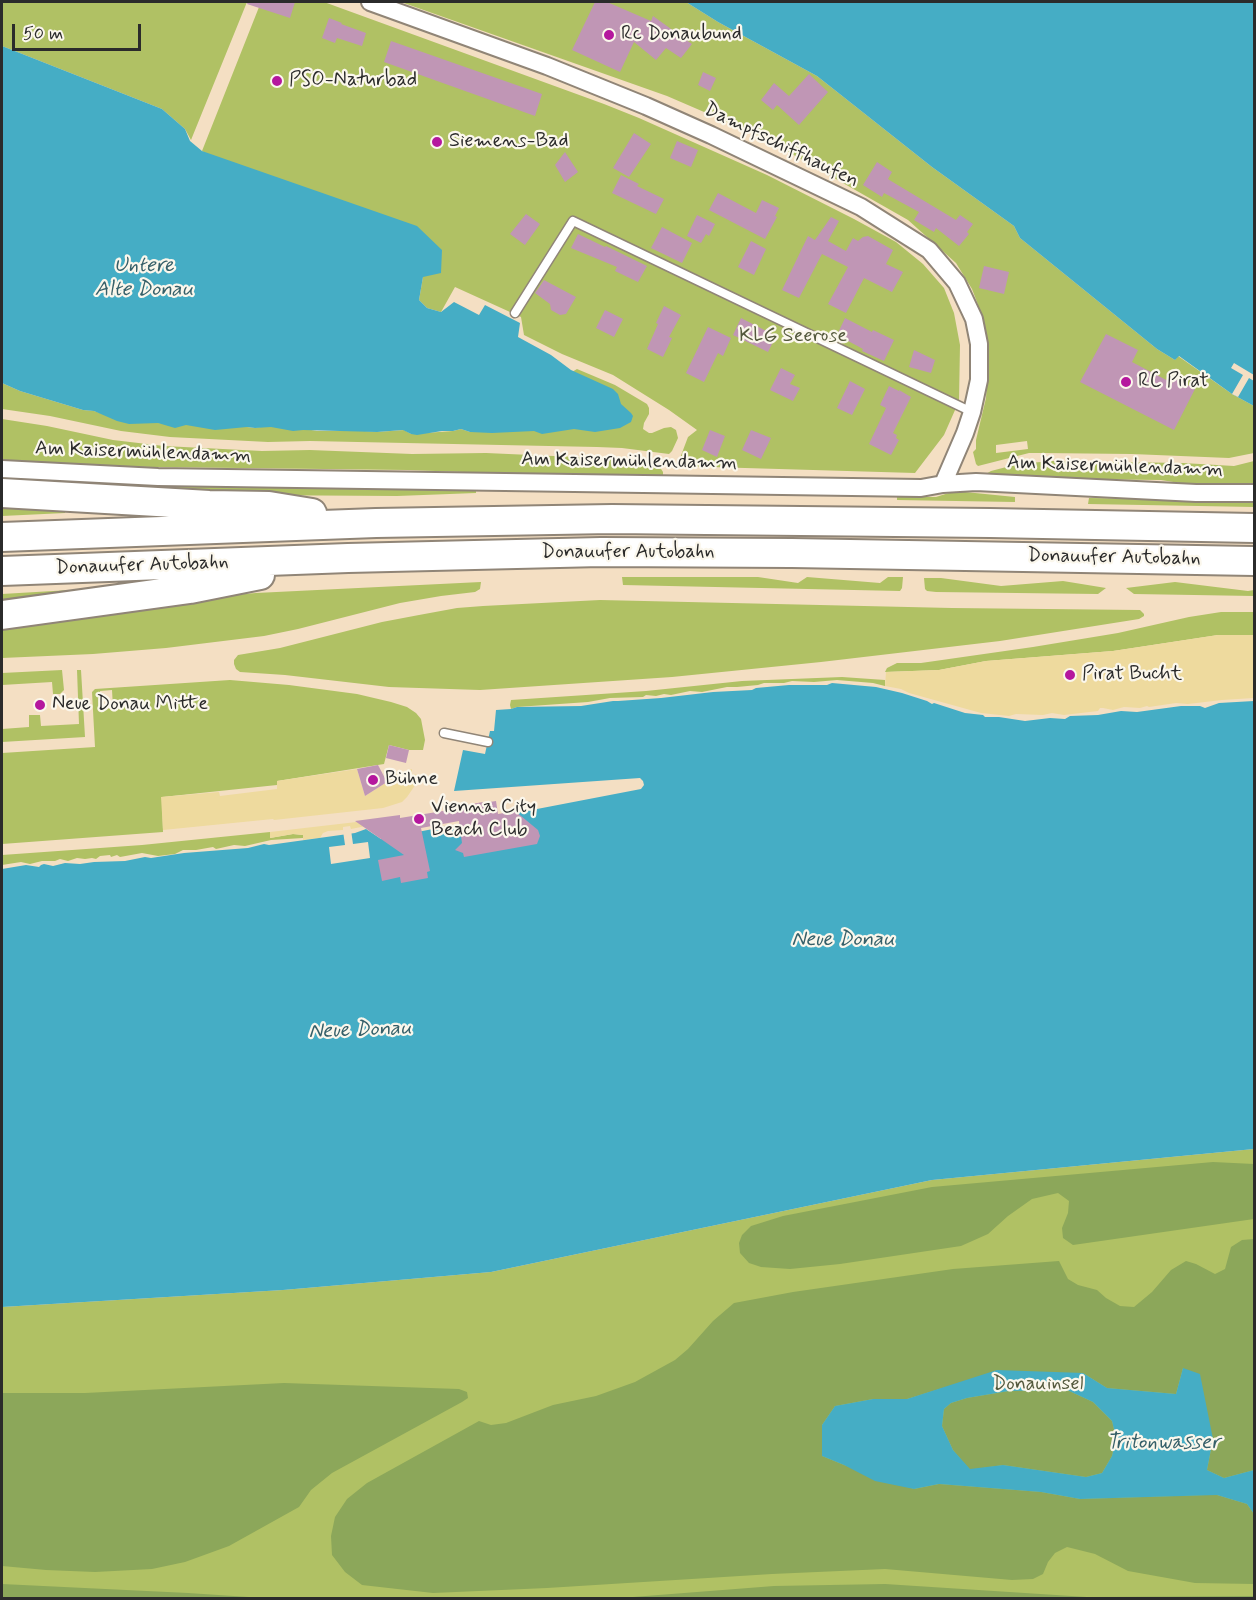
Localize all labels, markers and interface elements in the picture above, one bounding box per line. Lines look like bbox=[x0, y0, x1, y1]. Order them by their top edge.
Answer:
scale bar bbox=[15, 12, 144, 50]
text: 50 m bbox=[23, 22, 63, 46]
place label: Rc Donaubund bbox=[621, 23, 742, 47]
marker: Rc Donaubund bbox=[602, 28, 616, 42]
place label: PSO-Naturbad bbox=[289, 69, 417, 93]
marker: PSO-Naturbad bbox=[270, 74, 284, 88]
street label: Dampfschiffhaufen bbox=[700, 98, 862, 194]
place label: Siemens-Bad bbox=[449, 130, 569, 154]
marker: Siemens-Bad bbox=[430, 135, 444, 149]
water label: Untere Alte Donau bbox=[95, 254, 193, 304]
park label: KLG Seerose bbox=[739, 325, 847, 349]
place label: RC Pirat bbox=[1138, 370, 1209, 394]
marker: RC Pirat bbox=[1119, 375, 1133, 389]
street label: Am Kaisermühlendamm bbox=[35, 437, 251, 469]
street label: Am Kaisermühlendamm bbox=[521, 448, 737, 476]
street label: Am Kaisermühlendamm bbox=[1007, 451, 1223, 483]
street label: Donauufer Autobahn bbox=[541, 541, 715, 565]
street label: Donauufer Autobahn bbox=[1027, 544, 1201, 572]
street label: Donauufer Autobahn bbox=[55, 551, 229, 581]
place label: Pirat Bucht bbox=[1082, 663, 1182, 687]
marker: Pirat Bucht bbox=[1063, 668, 1077, 682]
place label: Neue Donau Mitte bbox=[52, 693, 208, 717]
marker: Neue Donau Mitte bbox=[33, 698, 47, 712]
place label: Bühne bbox=[385, 768, 438, 792]
marker: Bühne bbox=[366, 773, 380, 787]
place label: Vienna City Beach Club bbox=[431, 796, 536, 843]
marker: Vienna City Beach Club bbox=[412, 812, 426, 826]
water label: Neue Donau bbox=[791, 928, 895, 954]
water label: Neue Donau bbox=[308, 1017, 412, 1045]
park label: Donauinsel bbox=[993, 1373, 1083, 1397]
water label: Tritonwasser bbox=[1106, 1431, 1220, 1457]

